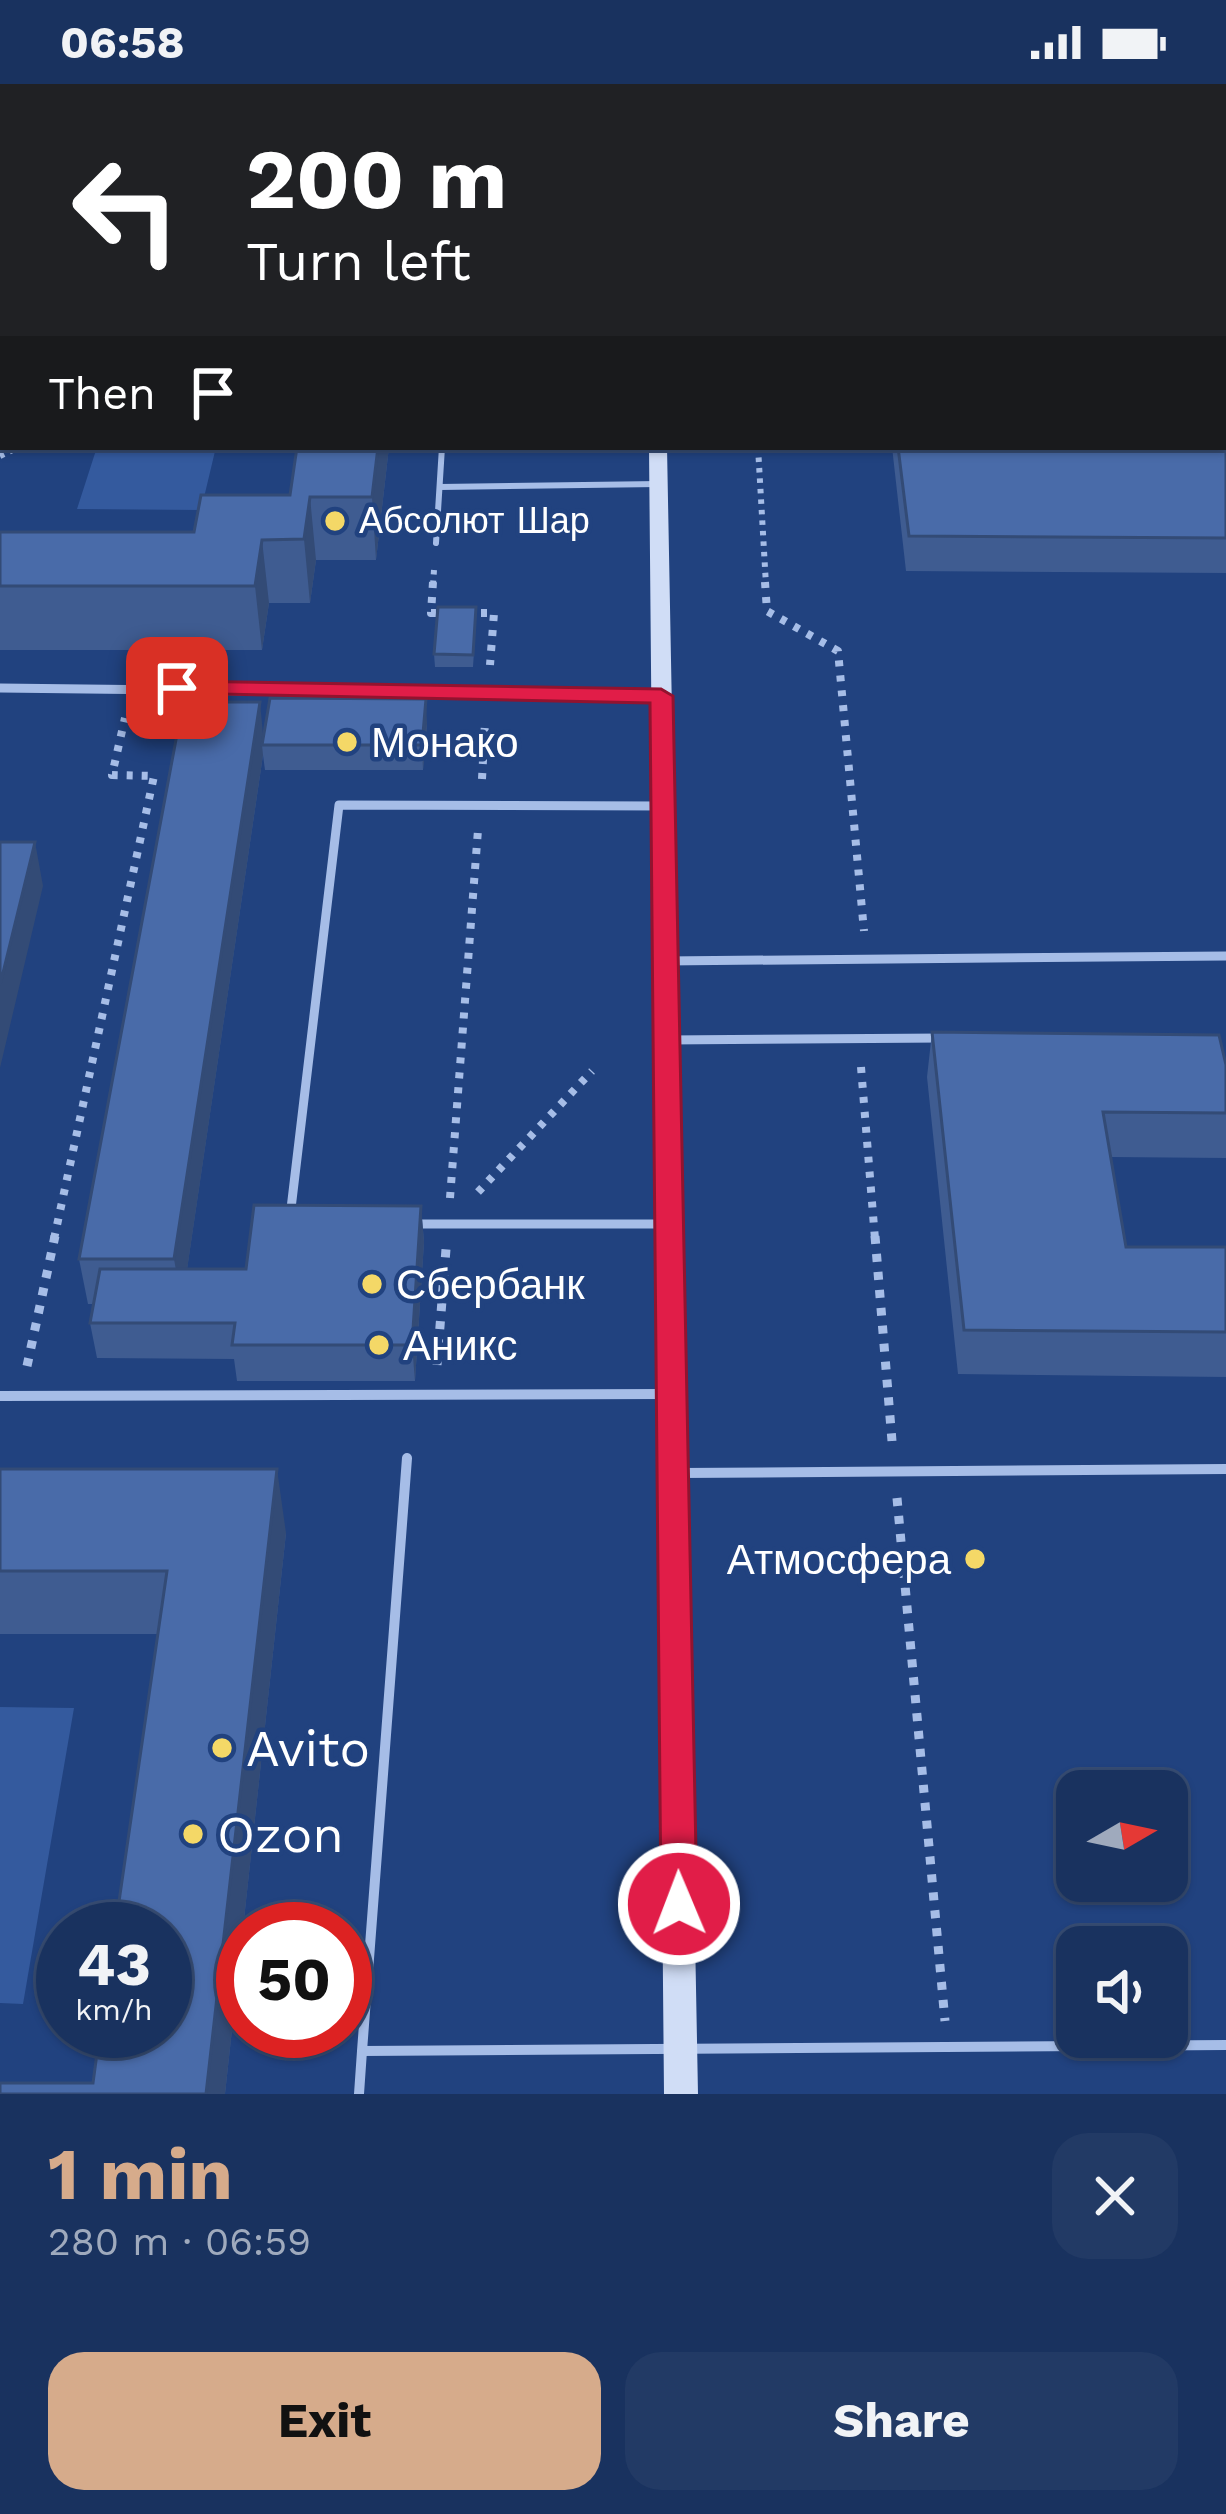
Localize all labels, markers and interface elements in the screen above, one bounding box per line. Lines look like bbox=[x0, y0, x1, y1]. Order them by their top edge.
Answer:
text: 06:58 bbox=[60, 16, 185, 69]
text: 200 m bbox=[246, 130, 507, 228]
icon: left bbox=[48, 132, 204, 288]
text: Turn left bbox=[246, 230, 471, 293]
icon: arrive bbox=[180, 360, 246, 426]
text: Then bbox=[48, 367, 156, 420]
place label: Абсолют Шар bbox=[359, 500, 590, 542]
marker: Абсолют Шар bbox=[322, 508, 348, 534]
pin bbox=[126, 637, 228, 739]
icon: arrive bbox=[144, 655, 210, 721]
place label: Монако bbox=[371, 718, 519, 767]
marker: Монако bbox=[334, 729, 360, 755]
place label: Сбербанк bbox=[396, 1260, 585, 1309]
marker: Сбербанк bbox=[359, 1271, 385, 1297]
place label: Аникс bbox=[403, 1321, 518, 1370]
marker: Аникс bbox=[366, 1332, 392, 1358]
place label: Атмосфера bbox=[727, 1535, 952, 1584]
marker: Атмосфера bbox=[962, 1546, 988, 1572]
place label: Avito bbox=[246, 1719, 370, 1778]
marker: Avito bbox=[209, 1735, 235, 1761]
north arrow bbox=[1056, 1770, 1188, 1902]
map controls bbox=[1056, 1770, 1188, 2058]
place label: Ozon bbox=[217, 1805, 344, 1864]
marker: Ozon bbox=[180, 1821, 206, 1847]
position arrow bbox=[616, 1841, 742, 1967]
speed limit sign: 50 bbox=[216, 1902, 372, 2058]
button: sound bbox=[1056, 1926, 1188, 2058]
text: 43 bbox=[77, 1929, 151, 2000]
text: km/h bbox=[75, 1992, 153, 2027]
text: 1 min bbox=[48, 2132, 233, 2216]
button: close bbox=[1052, 2133, 1178, 2259]
text: 280 m · 06:59 bbox=[48, 2219, 311, 2264]
button: Exit bbox=[48, 2352, 601, 2490]
button: Share bbox=[625, 2352, 1178, 2490]

